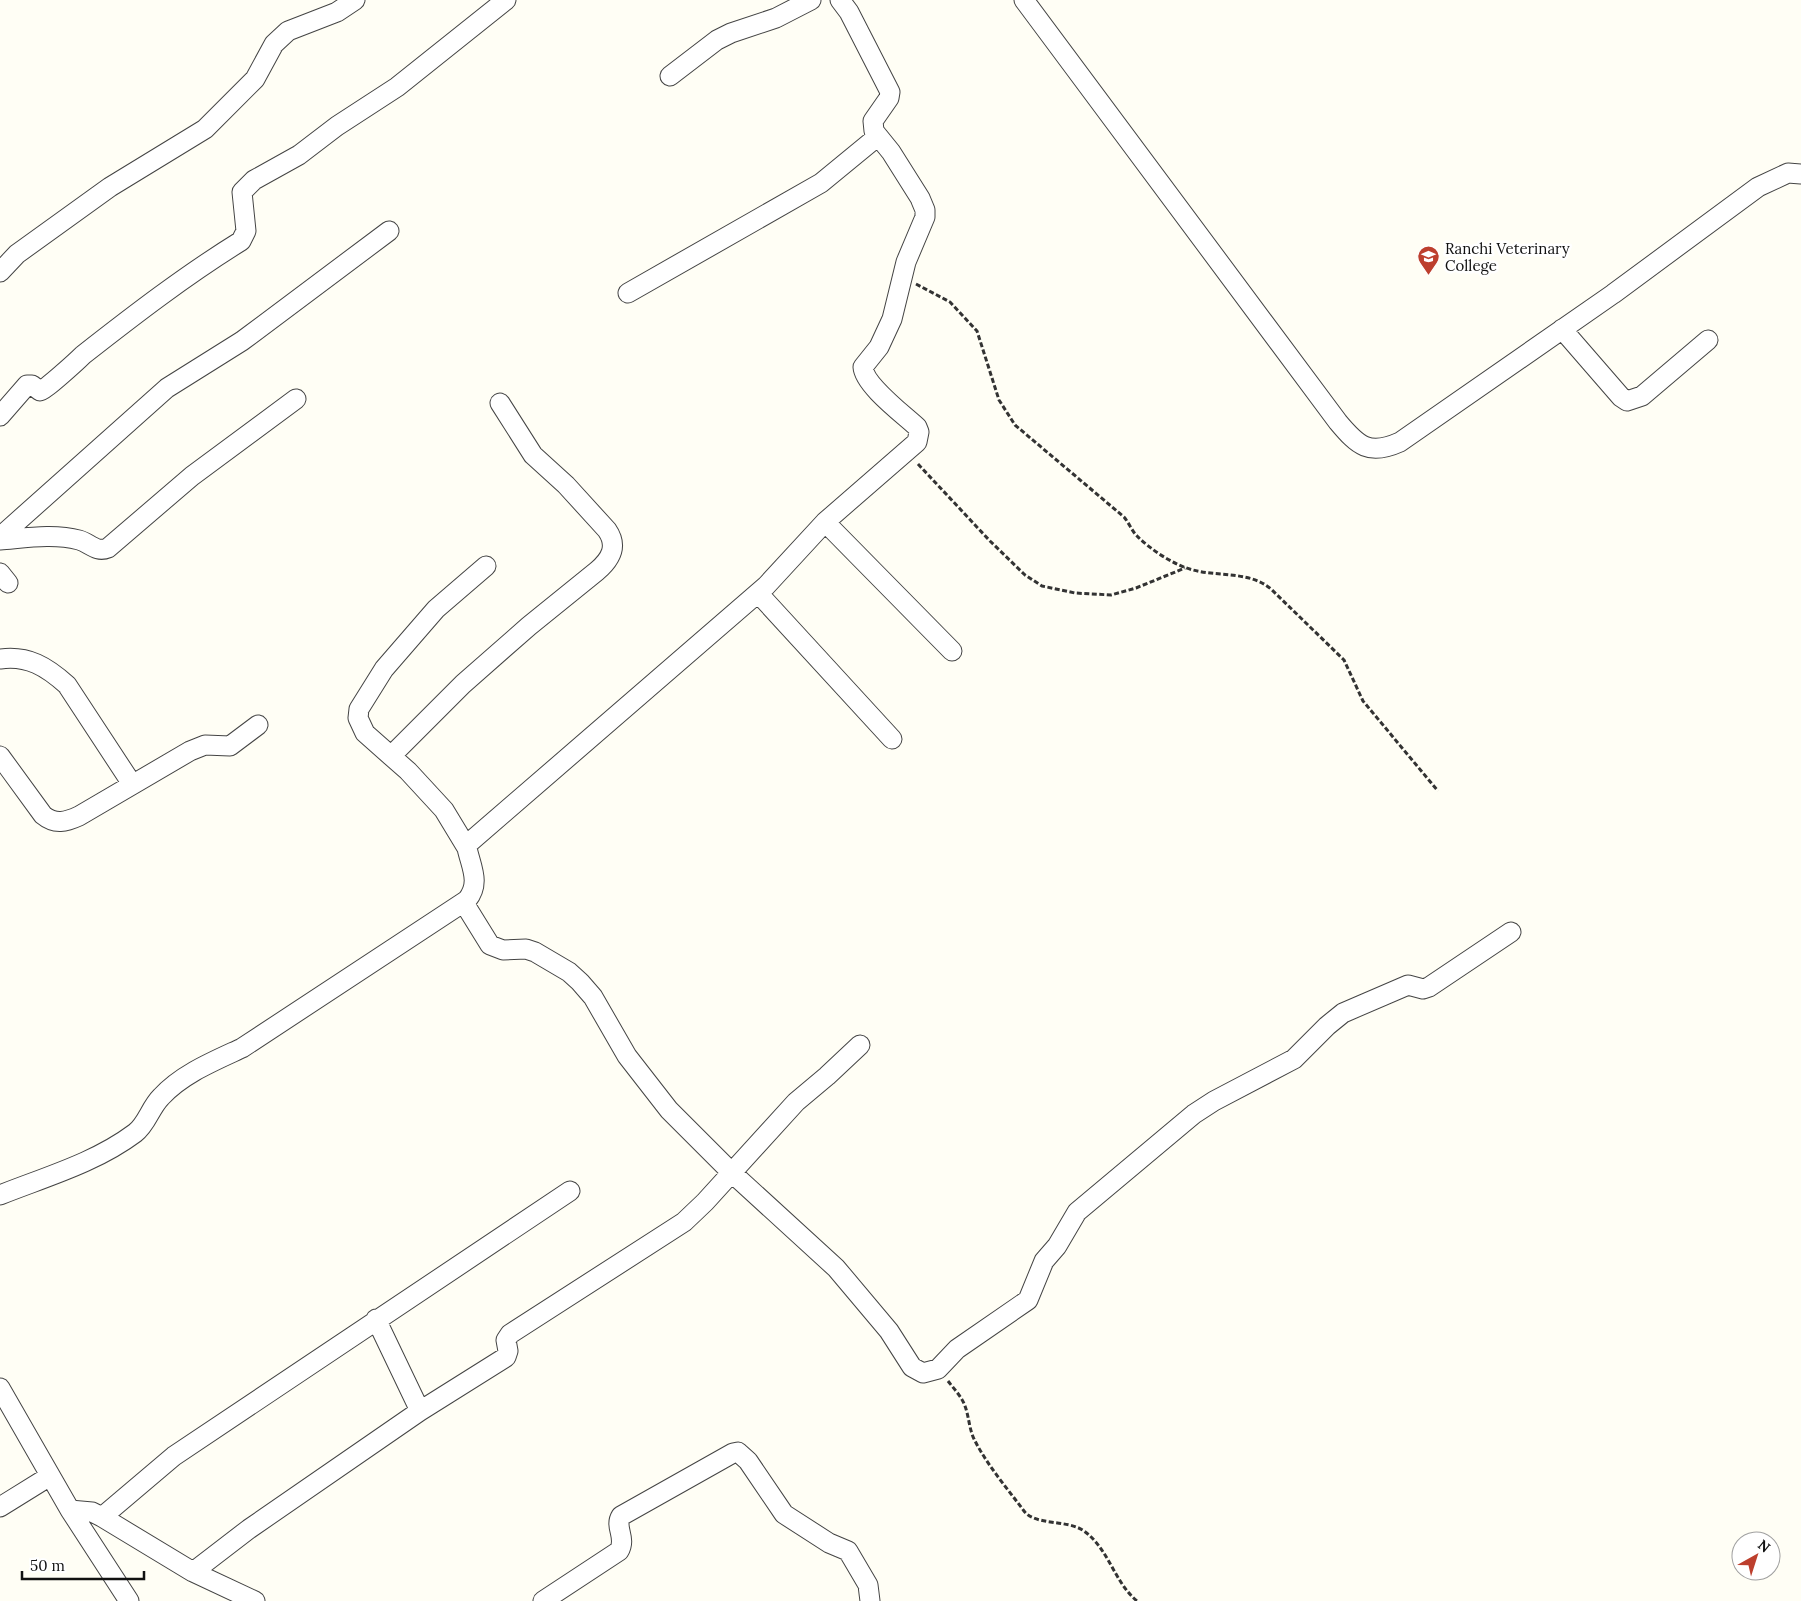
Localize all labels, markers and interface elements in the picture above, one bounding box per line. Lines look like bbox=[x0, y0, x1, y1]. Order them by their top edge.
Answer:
place label: Ranchi Veterinary College bbox=[1445, 239, 1570, 275]
school or university icon: Ranchi Veterinary College bbox=[1417, 245, 1441, 276]
north arrow bbox=[1731, 1531, 1781, 1581]
text: N bbox=[1754, 1535, 1774, 1556]
scale bar bbox=[22, 1548, 145, 1580]
text: 50 m bbox=[30, 1556, 65, 1575]

